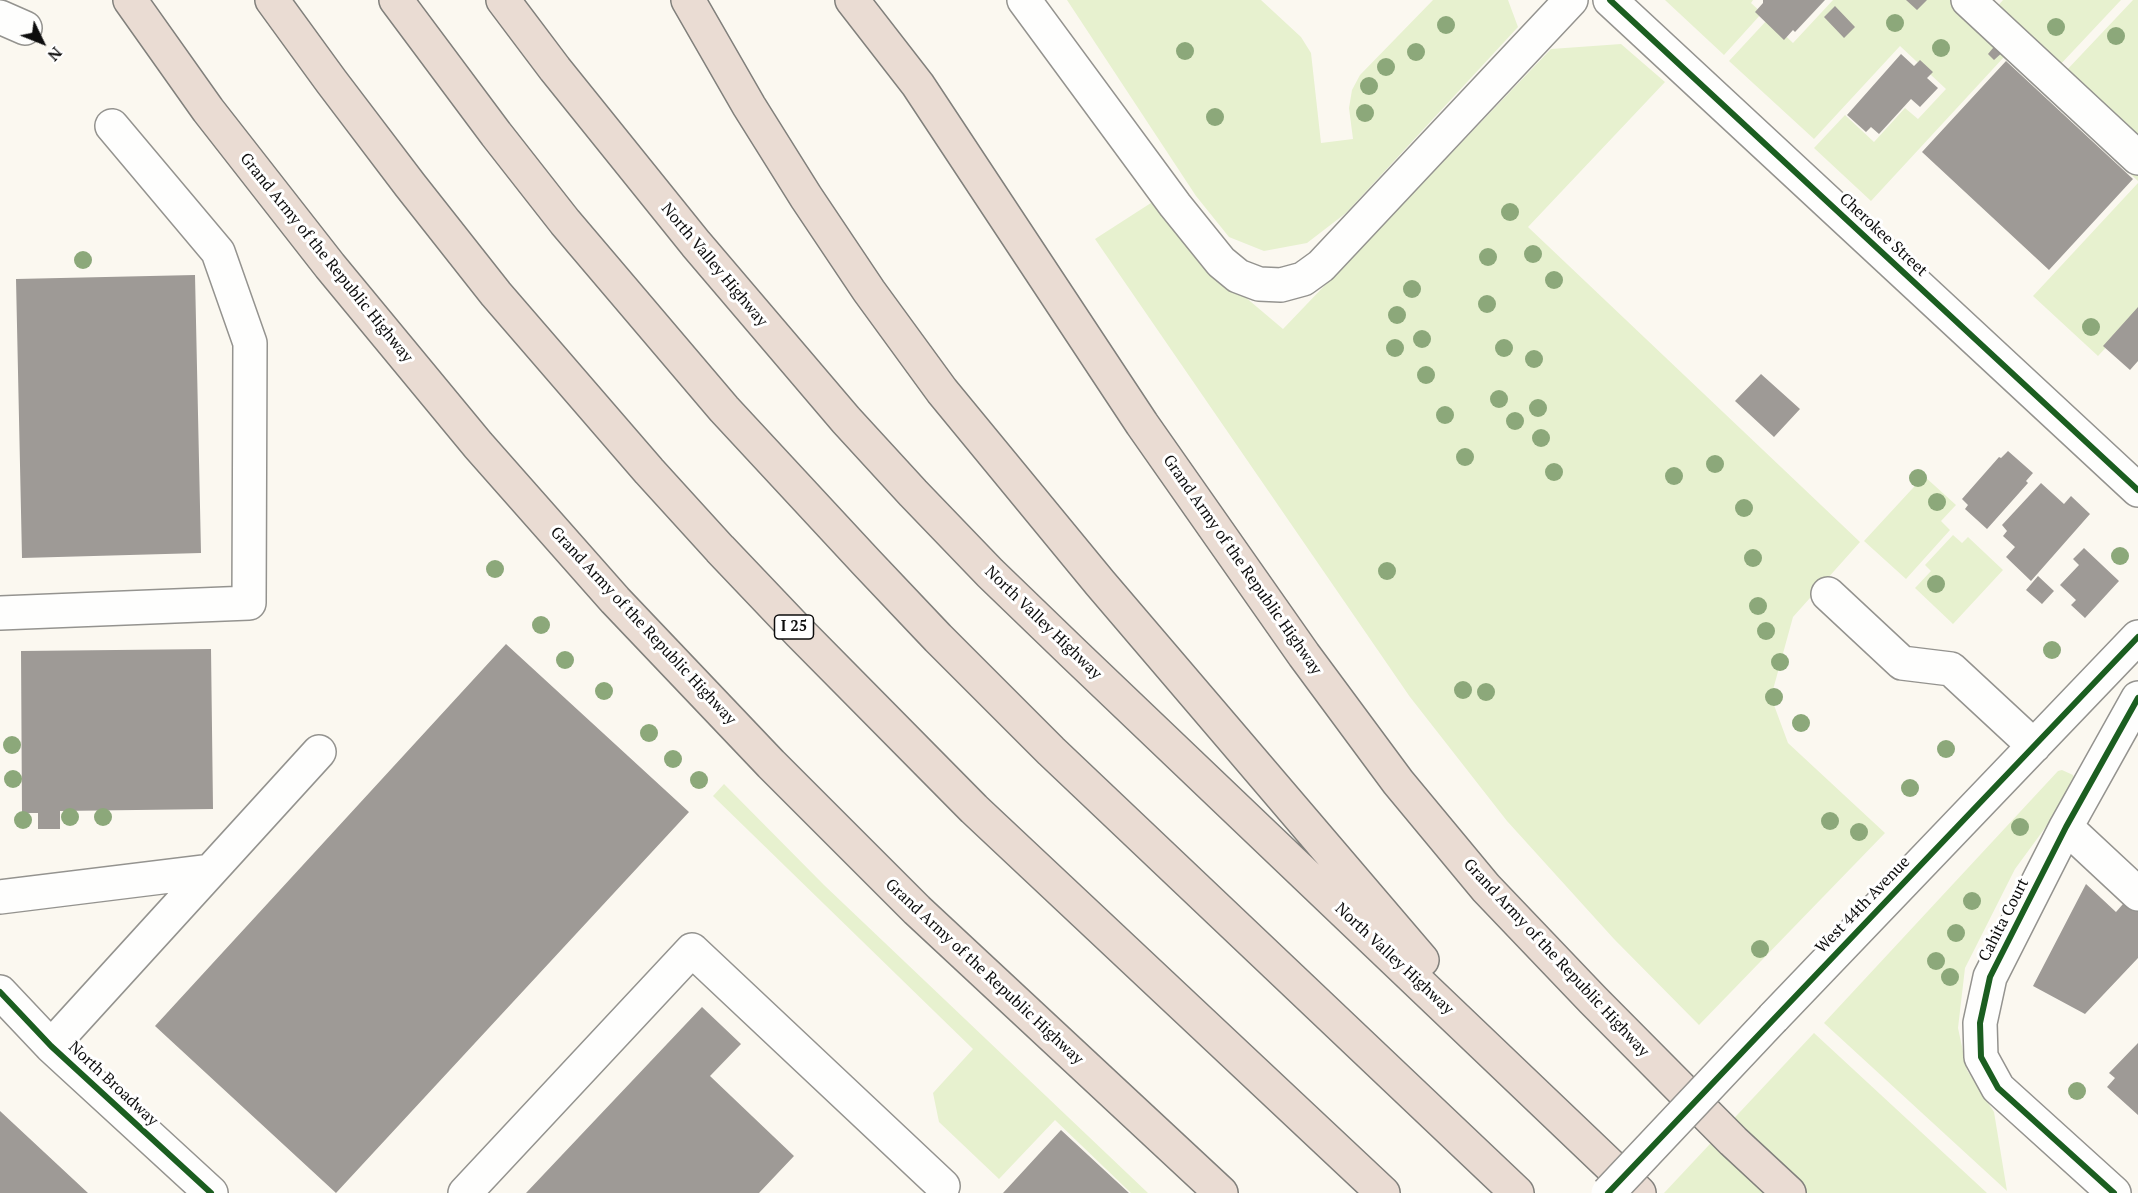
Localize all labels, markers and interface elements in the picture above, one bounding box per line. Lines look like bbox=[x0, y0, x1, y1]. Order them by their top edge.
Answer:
north arrow bbox=[12, 12, 72, 72]
text: N bbox=[43, 42, 67, 66]
street label: Grand Army of the Republic Highway bbox=[236, 149, 416, 367]
street label: Cherokee Street bbox=[1835, 189, 1931, 281]
street label: North Valley Highway bbox=[657, 199, 771, 331]
street label: Grand Army of the Republic Highway bbox=[1158, 451, 1326, 679]
street label: Grand Army of the Republic Highway bbox=[546, 523, 740, 729]
street label: North Valley Highway bbox=[981, 562, 1105, 684]
road number: I 25 bbox=[774, 615, 814, 639]
street label: West 44th Avenue bbox=[1812, 853, 1914, 957]
street label: Grand Army of the Republic Highway bbox=[1459, 855, 1653, 1061]
street label: Grand Army of the Republic Highway bbox=[881, 875, 1087, 1069]
street label: Cahita Court bbox=[1975, 875, 2033, 965]
street label: North Valley Highway bbox=[1331, 899, 1457, 1019]
street label: North Broadway bbox=[64, 1038, 162, 1130]

